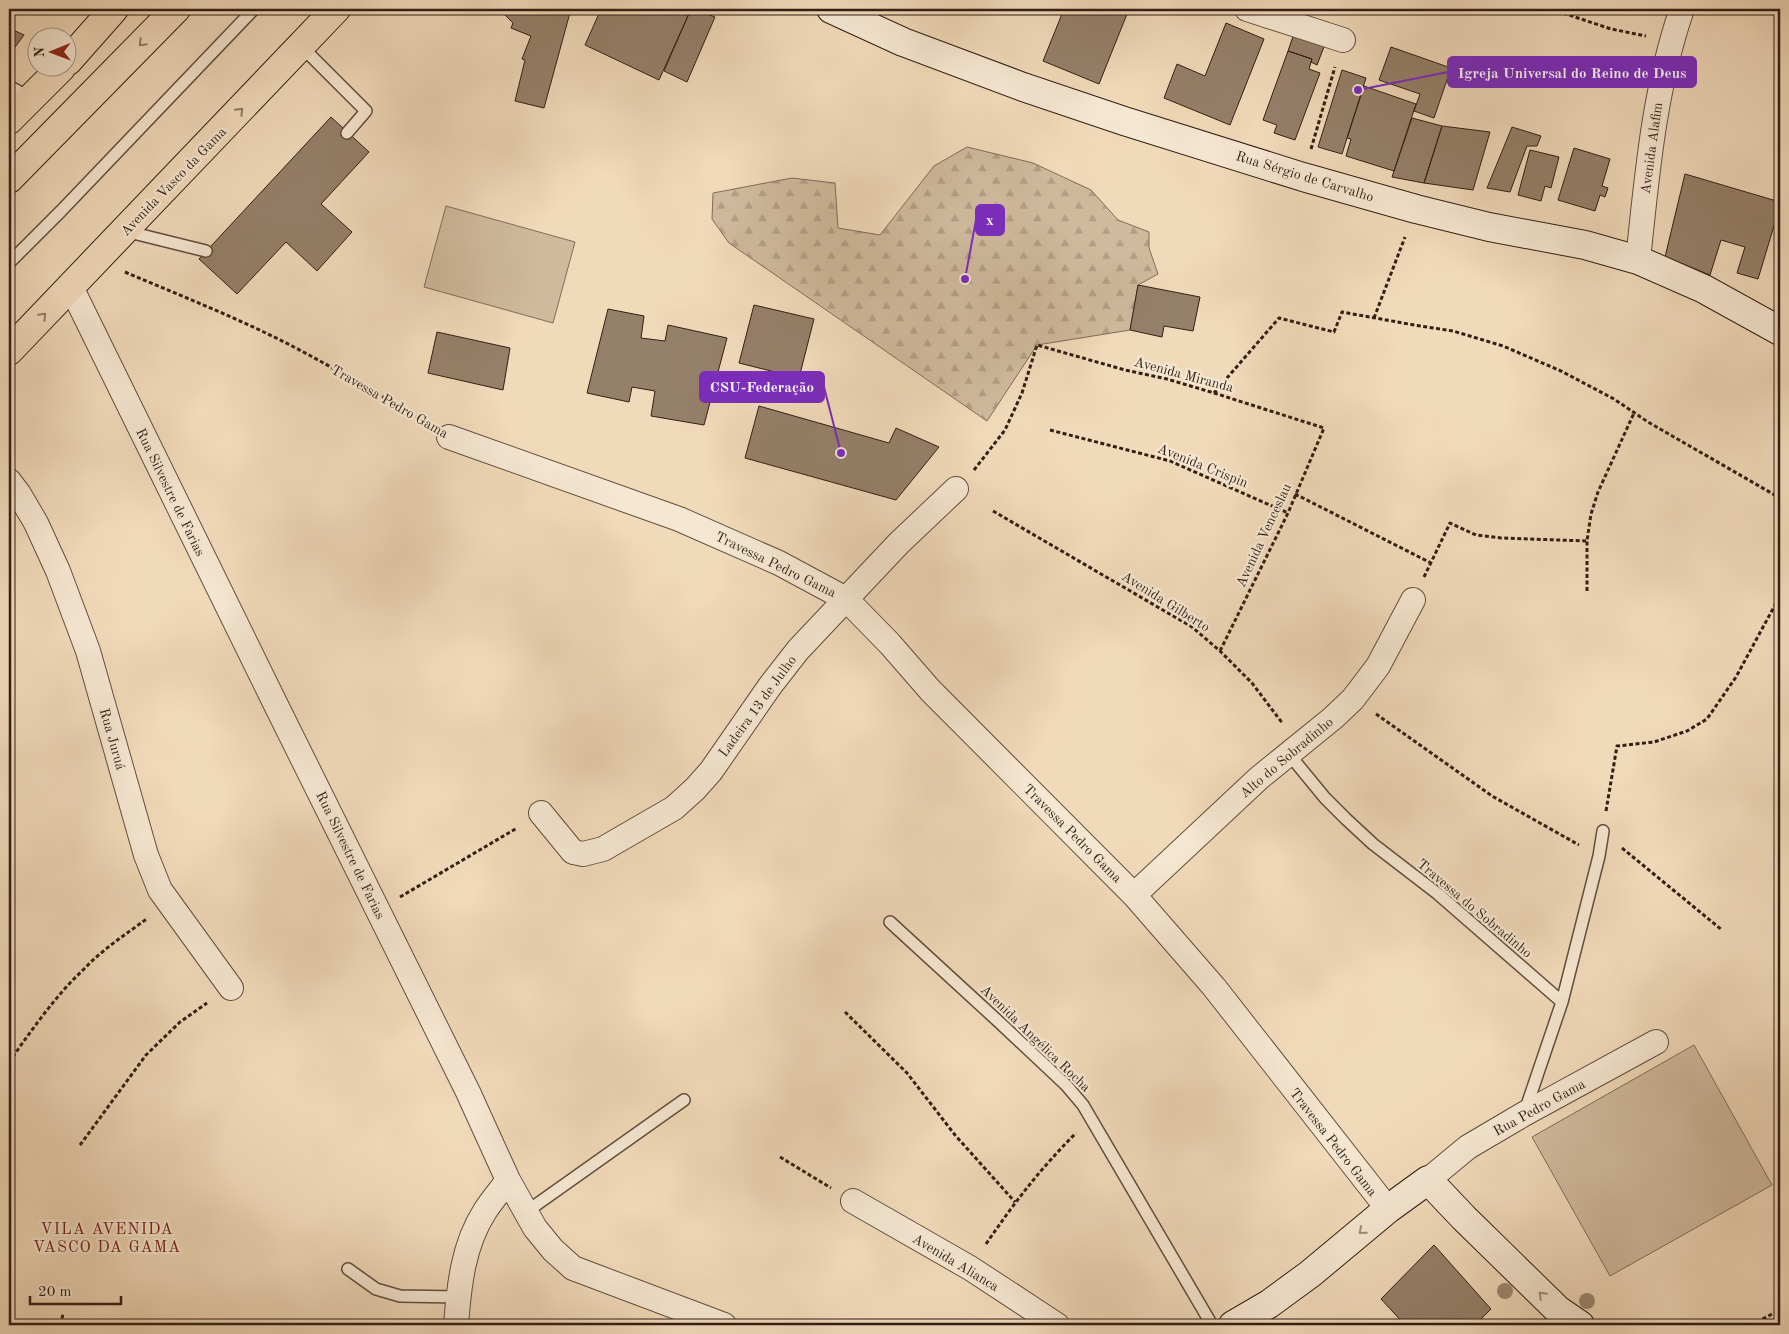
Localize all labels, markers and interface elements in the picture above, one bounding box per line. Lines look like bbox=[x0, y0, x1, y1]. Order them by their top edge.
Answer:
north arrow bbox=[28, 28, 78, 78]
one-way arrow bbox=[139, 38, 148, 47]
text: N bbox=[33, 46, 47, 58]
callout: Igreja Universal do Reino de Deus bbox=[1448, 57, 1696, 87]
text: Igreja Universal do Reino de Deus bbox=[1458, 67, 1686, 82]
street label: Avenida Alafim bbox=[1639, 101, 1665, 195]
one-way arrow bbox=[234, 107, 243, 116]
street label: Avenida Vasco da Gama bbox=[118, 125, 229, 239]
street label: Rua Sérgio de Carvalho bbox=[1234, 149, 1375, 205]
callout: x bbox=[976, 205, 1004, 235]
text: x bbox=[986, 214, 994, 229]
one-way arrow bbox=[37, 313, 46, 322]
street label: Avenida Miranda bbox=[1132, 355, 1235, 395]
street label: Travessa Pedro Gama bbox=[329, 363, 450, 441]
callout: CSU-Federação bbox=[700, 372, 824, 402]
text: CSU-Federação bbox=[710, 381, 814, 396]
street label: Rua Silvestre de Farias bbox=[133, 426, 207, 559]
street label: Avenida Crispin bbox=[1155, 441, 1250, 491]
street label: Avenida Venceslau bbox=[1234, 481, 1294, 589]
street label: Travessa Pedro Gama bbox=[713, 530, 838, 600]
street label: Avenida Gilberto bbox=[1119, 569, 1212, 635]
street label: Ladeira 13 de Julho bbox=[716, 653, 799, 760]
street label: Rua Juruá bbox=[97, 707, 128, 772]
street label: Alto do Sobradinho bbox=[1237, 715, 1336, 801]
street label: Travessa Pedro Gama bbox=[1020, 782, 1124, 886]
street label: Rua Silvestre de Farias bbox=[313, 789, 387, 922]
street label: Travessa do Sobradinho bbox=[1414, 857, 1535, 961]
street label: Avenida Angélica Rocha bbox=[978, 983, 1093, 1095]
street label: Rua Pedro Gama bbox=[1491, 1077, 1588, 1139]
street label: Travessa Pedro Gama bbox=[1287, 1086, 1380, 1199]
district label: VILA AVENIDA VASCO DA GAMA bbox=[33, 1222, 181, 1256]
one-way arrow bbox=[1358, 1225, 1367, 1234]
street label: Avenida Alianca bbox=[910, 1232, 1001, 1294]
scale bar bbox=[30, 1274, 121, 1306]
text: 20 m bbox=[38, 1285, 72, 1300]
one-way arrow bbox=[1539, 1292, 1548, 1301]

